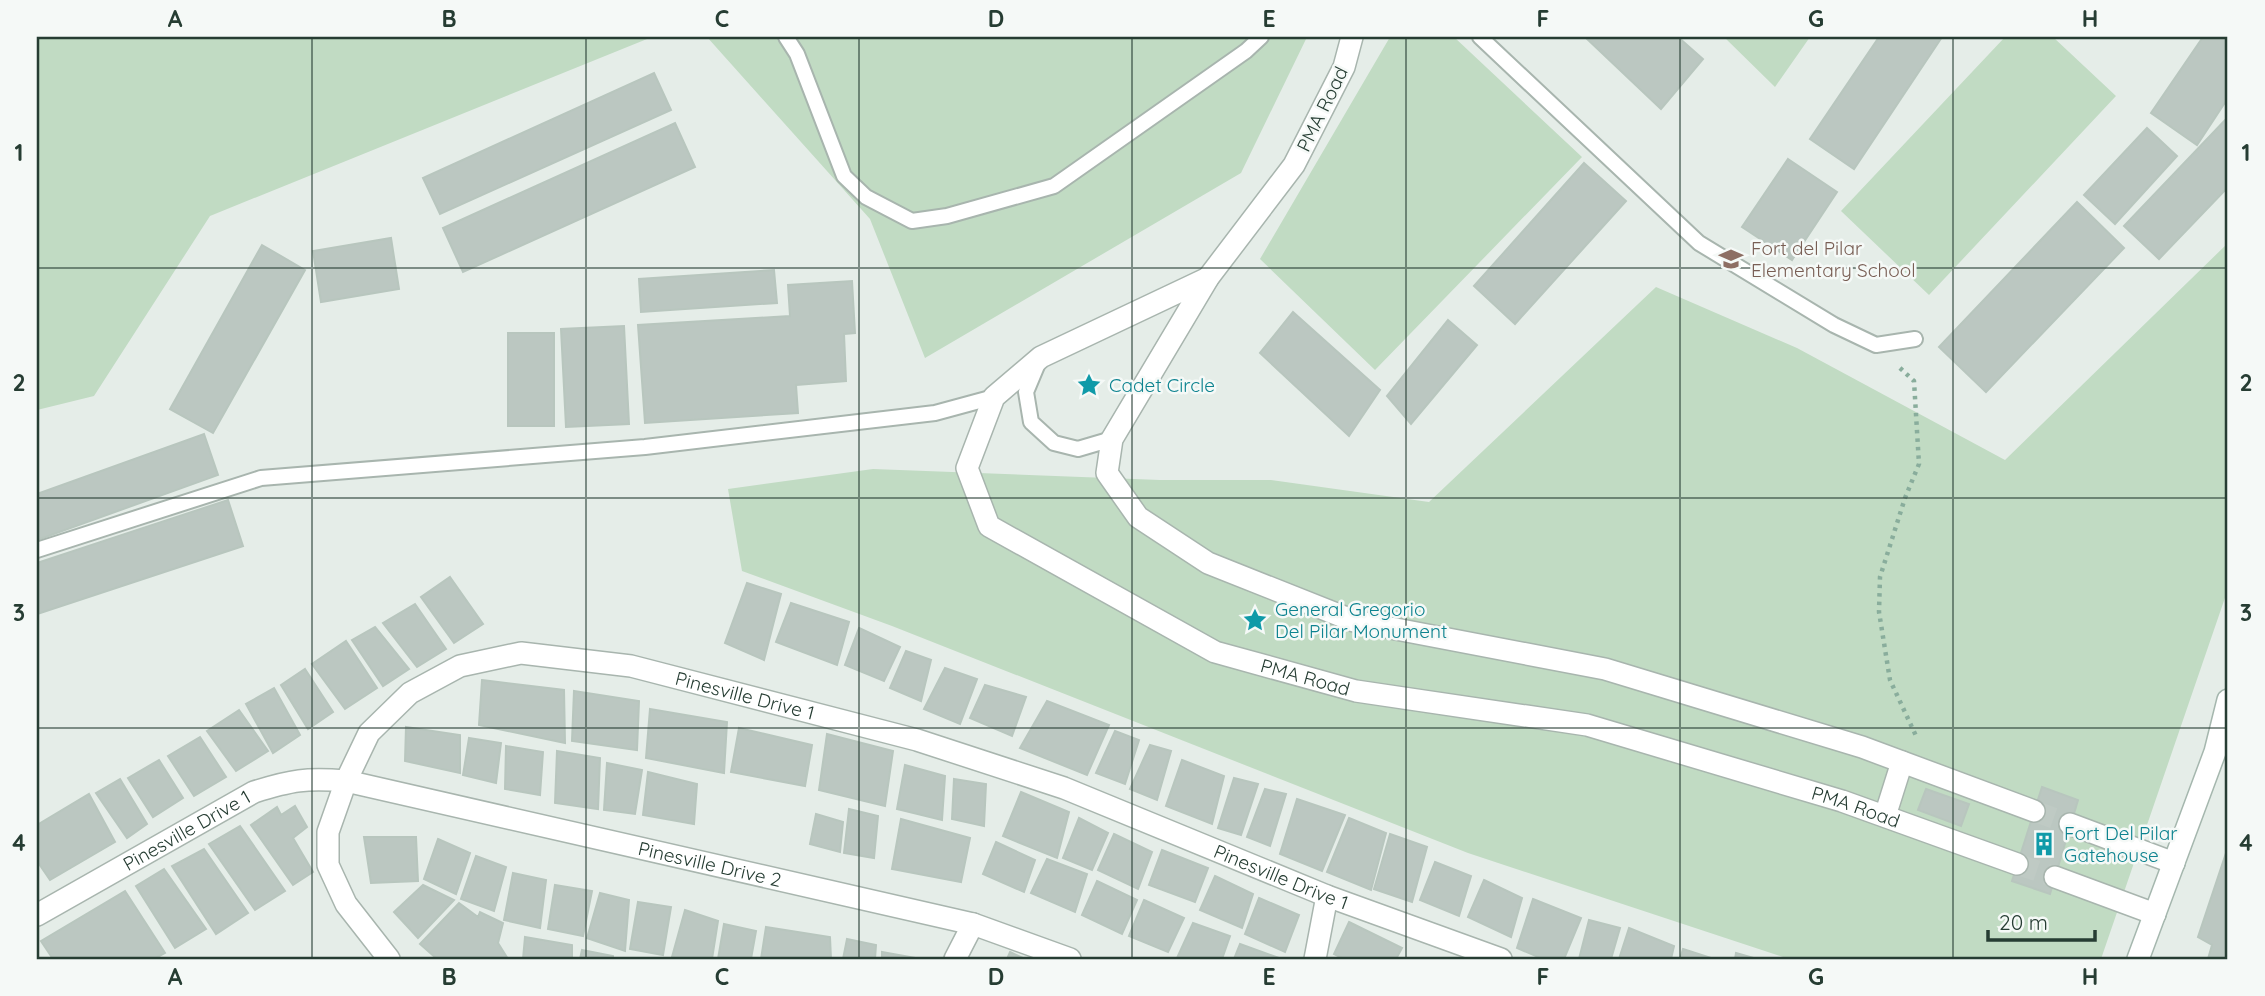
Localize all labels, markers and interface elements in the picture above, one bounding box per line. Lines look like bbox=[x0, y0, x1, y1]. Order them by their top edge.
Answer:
text: A bbox=[168, 4, 183, 33]
text: B bbox=[441, 4, 457, 33]
text: C bbox=[715, 4, 729, 33]
text: D bbox=[988, 4, 1004, 33]
text: E bbox=[1262, 4, 1276, 33]
text: F bbox=[1537, 4, 1549, 33]
text: G bbox=[1808, 4, 1824, 33]
text: H bbox=[2082, 4, 2098, 33]
street label: PMA Road bbox=[1291, 63, 1353, 155]
text: 1 bbox=[15, 138, 23, 167]
text: 1 bbox=[2242, 138, 2250, 167]
place label: Fort del Pilar Elementary School bbox=[1751, 236, 1916, 282]
school or university icon: Fort del Pilar Elementary School bbox=[1717, 245, 1745, 273]
text: 2 bbox=[12, 368, 26, 397]
text: 2 bbox=[2239, 368, 2253, 397]
place icon: Cadet Circle bbox=[1075, 371, 1103, 399]
place label: Cadet Circle bbox=[1109, 373, 1215, 397]
place label: General Gregorio Del Pilar Monument bbox=[1275, 597, 1447, 643]
text: 3 bbox=[13, 598, 25, 627]
text: 3 bbox=[2240, 598, 2252, 627]
place icon: General Gregorio Del Pilar Monument bbox=[1241, 606, 1269, 634]
street label: PMA Road bbox=[1258, 653, 1353, 701]
street label: Pinesville Drive 1 bbox=[673, 666, 817, 725]
street label: PMA Road bbox=[1809, 781, 1903, 833]
street label: Pinesville Drive 1 bbox=[119, 785, 255, 876]
place label: Fort Del Pilar Gatehouse bbox=[2064, 821, 2178, 867]
text: 4 bbox=[12, 828, 26, 857]
text: 4 bbox=[2239, 828, 2253, 857]
building icon: Fort Del Pilar Gatehouse bbox=[2030, 830, 2058, 858]
street label: Pinesville Drive 2 bbox=[636, 836, 784, 892]
street label: Pinesville Drive 1 bbox=[1210, 839, 1351, 915]
scale bar bbox=[1988, 898, 2095, 942]
text: 20 m bbox=[1999, 909, 2048, 935]
text: A bbox=[168, 962, 183, 991]
text: B bbox=[441, 962, 457, 991]
text: C bbox=[715, 962, 729, 991]
text: D bbox=[988, 962, 1004, 991]
text: E bbox=[1262, 962, 1276, 991]
text: F bbox=[1537, 962, 1549, 991]
text: G bbox=[1808, 962, 1824, 991]
text: H bbox=[2082, 962, 2098, 991]

